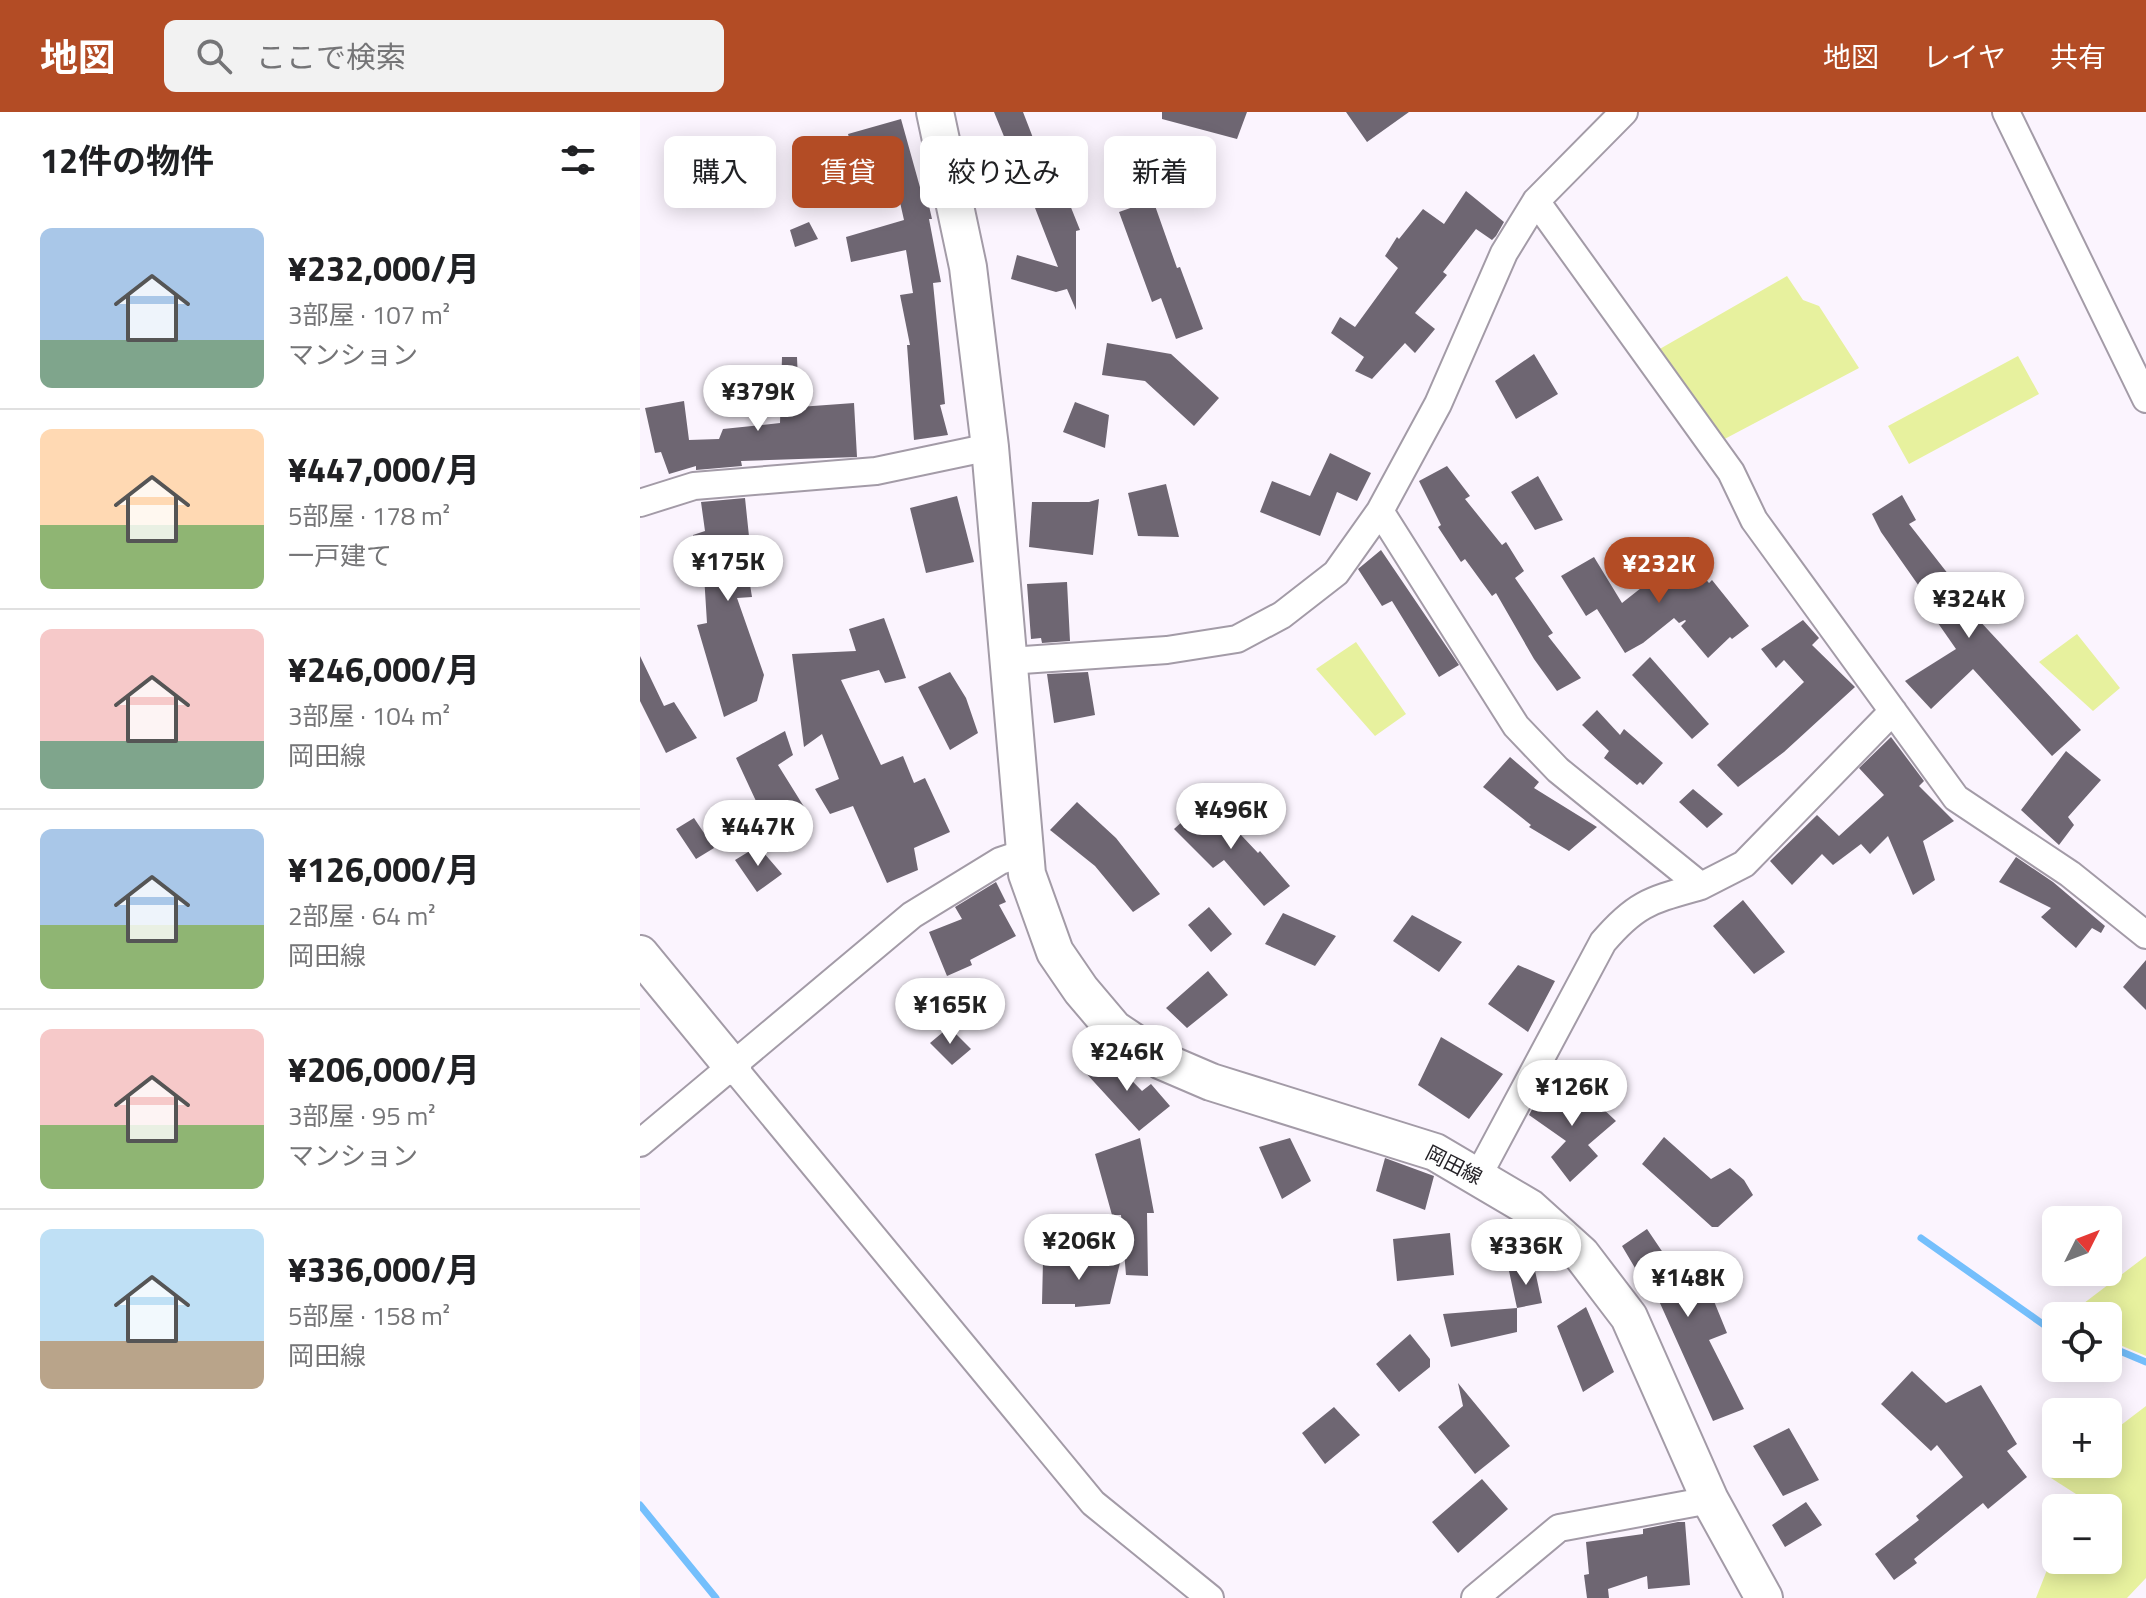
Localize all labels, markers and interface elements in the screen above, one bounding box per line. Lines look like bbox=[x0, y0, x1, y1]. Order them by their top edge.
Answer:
search box bbox=[164, 20, 724, 92]
text: 地図 bbox=[40, 28, 116, 86]
icon: search bbox=[192, 34, 236, 78]
text: ここで検索 bbox=[256, 34, 406, 80]
text: 地図 bbox=[1823, 35, 1879, 78]
text: レイヤ bbox=[1923, 35, 2006, 78]
text: 共有 bbox=[2050, 35, 2106, 78]
text: 12件の物件 bbox=[40, 134, 214, 186]
chip: 購入 bbox=[664, 136, 776, 208]
chip: 賃貸 bbox=[792, 136, 904, 208]
chip: 絞り込み bbox=[920, 136, 1088, 208]
chip: 新着 bbox=[1104, 136, 1216, 208]
icon: filters bbox=[556, 138, 600, 182]
text: ¥232,000/月 bbox=[288, 242, 480, 294]
icon: home bbox=[104, 260, 200, 356]
text: 3部屋 · 107 m² bbox=[288, 295, 450, 334]
text: マンション bbox=[288, 335, 418, 374]
pin: ¥379K bbox=[702, 365, 814, 433]
text: ¥379K bbox=[721, 371, 795, 410]
text: ¥447,000/月 bbox=[288, 443, 480, 495]
icon: home bbox=[104, 461, 200, 557]
text: 5部屋 · 178 m² bbox=[288, 496, 450, 535]
pin: ¥175K bbox=[672, 535, 784, 603]
text: 一戸建て bbox=[288, 536, 392, 575]
pin: ¥232K bbox=[1603, 537, 1715, 605]
text: ¥175K bbox=[691, 541, 765, 580]
text: ¥232K bbox=[1622, 543, 1696, 582]
pin: ¥324K bbox=[1913, 572, 2025, 640]
text: ¥324K bbox=[1932, 578, 2006, 617]
text: ¥246,000/月 bbox=[288, 643, 480, 695]
icon: home bbox=[104, 661, 200, 757]
text: 3部屋 · 104 m² bbox=[288, 696, 450, 735]
text: 岡田線 bbox=[288, 736, 366, 775]
pin: ¥496K bbox=[1175, 783, 1287, 851]
text: ¥496K bbox=[1194, 789, 1268, 828]
pin: ¥447K bbox=[702, 800, 814, 868]
text: ¥447K bbox=[721, 806, 795, 845]
text: ¥126,000/月 bbox=[288, 843, 480, 895]
icon: home bbox=[104, 861, 200, 957]
text: 2部屋 · 64 m² bbox=[288, 896, 436, 935]
text: 岡田線 bbox=[288, 936, 366, 975]
pin: ¥165K bbox=[894, 978, 1006, 1046]
text: ¥165K bbox=[913, 984, 987, 1023]
pin: ¥246K bbox=[1071, 1025, 1183, 1093]
text: ¥246K bbox=[1090, 1031, 1164, 1070]
text: ¥206,000/月 bbox=[288, 1043, 480, 1095]
pin: ¥126K bbox=[1516, 1060, 1628, 1128]
icon: home bbox=[104, 1061, 200, 1157]
text: ¥126K bbox=[1535, 1066, 1609, 1105]
text: 3部屋 · 95 m² bbox=[288, 1096, 436, 1135]
text: マンション bbox=[288, 1136, 418, 1175]
street label: 岡田線 bbox=[1420, 1137, 1488, 1192]
north arrow bbox=[2042, 1206, 2122, 1286]
map controls bbox=[2042, 1206, 2122, 1574]
pin: ¥206K bbox=[1023, 1214, 1135, 1282]
pin: ¥336K bbox=[1470, 1219, 1582, 1287]
text: ¥206K bbox=[1042, 1220, 1116, 1259]
text: ¥336K bbox=[1489, 1225, 1563, 1264]
text: ¥336,000/月 bbox=[288, 1243, 480, 1295]
pin: ¥148K bbox=[1632, 1251, 1744, 1319]
text: ¥148K bbox=[1651, 1257, 1725, 1296]
icon: home bbox=[104, 1261, 200, 1357]
text: 5部屋 · 158 m² bbox=[288, 1296, 450, 1335]
button: locate bbox=[2042, 1302, 2122, 1382]
text: 岡田線 bbox=[288, 1336, 366, 1375]
button: + bbox=[2042, 1398, 2122, 1478]
button: − bbox=[2042, 1494, 2122, 1574]

